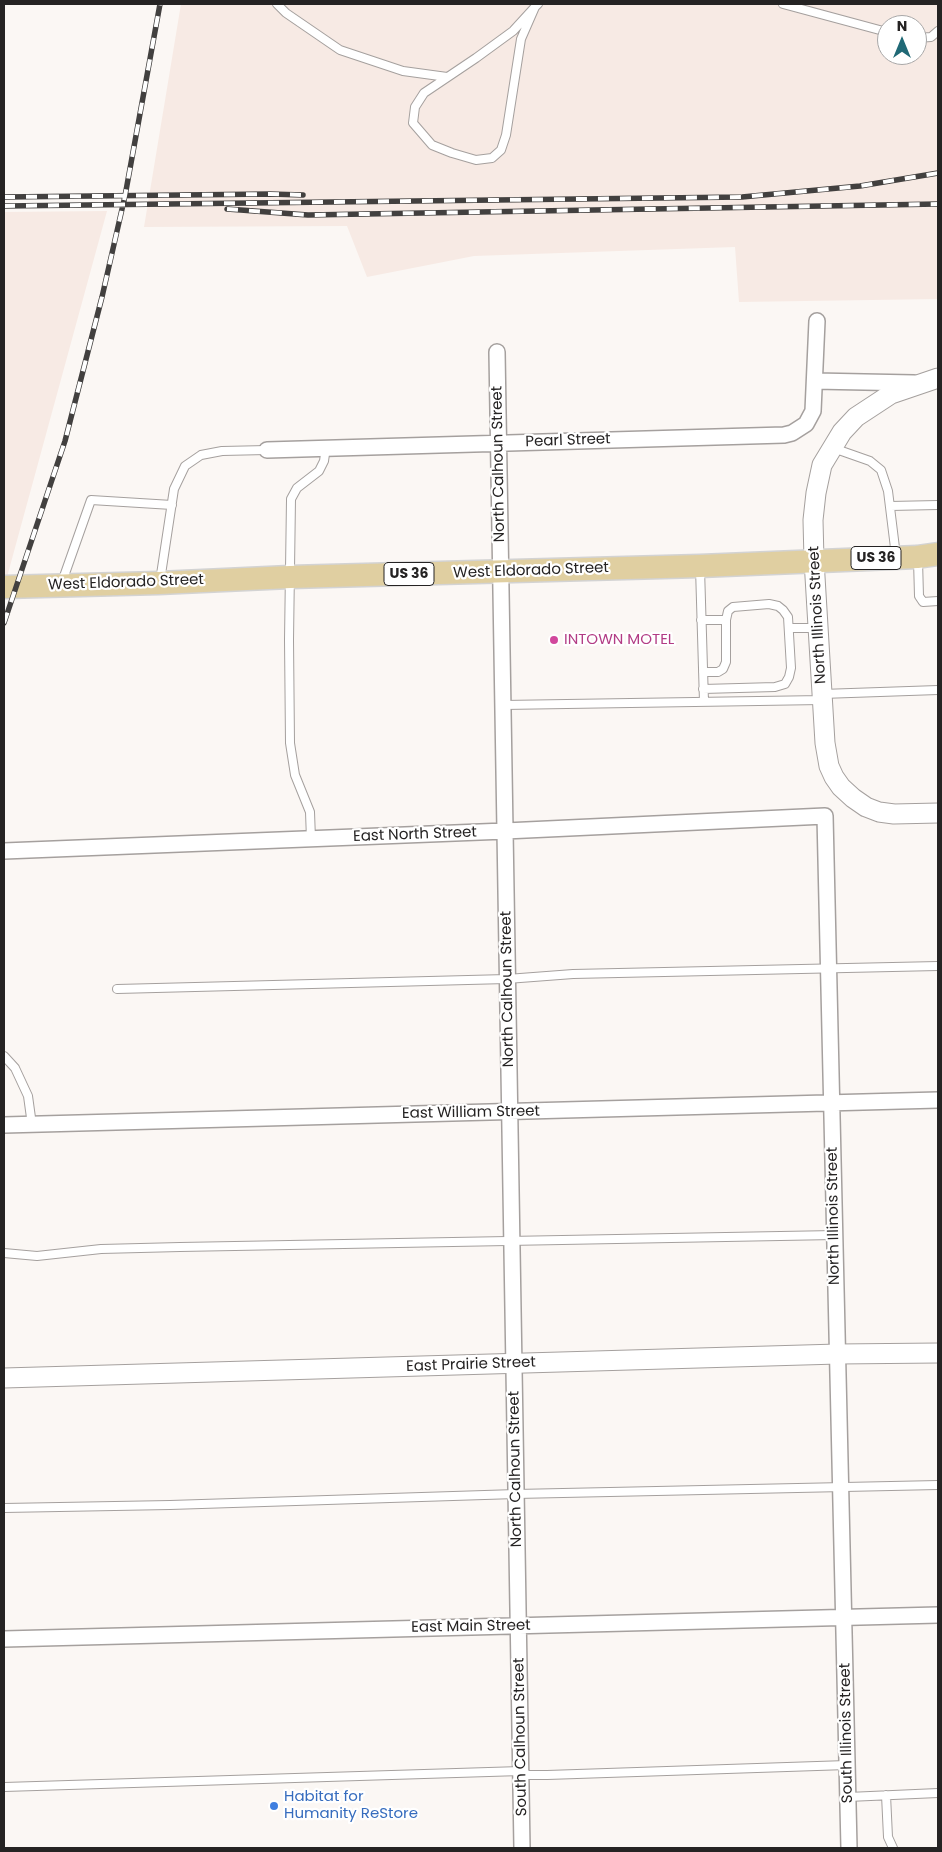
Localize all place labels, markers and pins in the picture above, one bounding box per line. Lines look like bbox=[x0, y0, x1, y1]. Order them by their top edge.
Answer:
place label: INTOWN MOTEL bbox=[564, 631, 674, 649]
marker: INTOWN MOTEL bbox=[548, 634, 560, 646]
place label: Habitat for Humanity ReStore bbox=[284, 1788, 418, 1823]
marker: Habitat for Humanity ReStore bbox=[268, 1800, 280, 1812]

